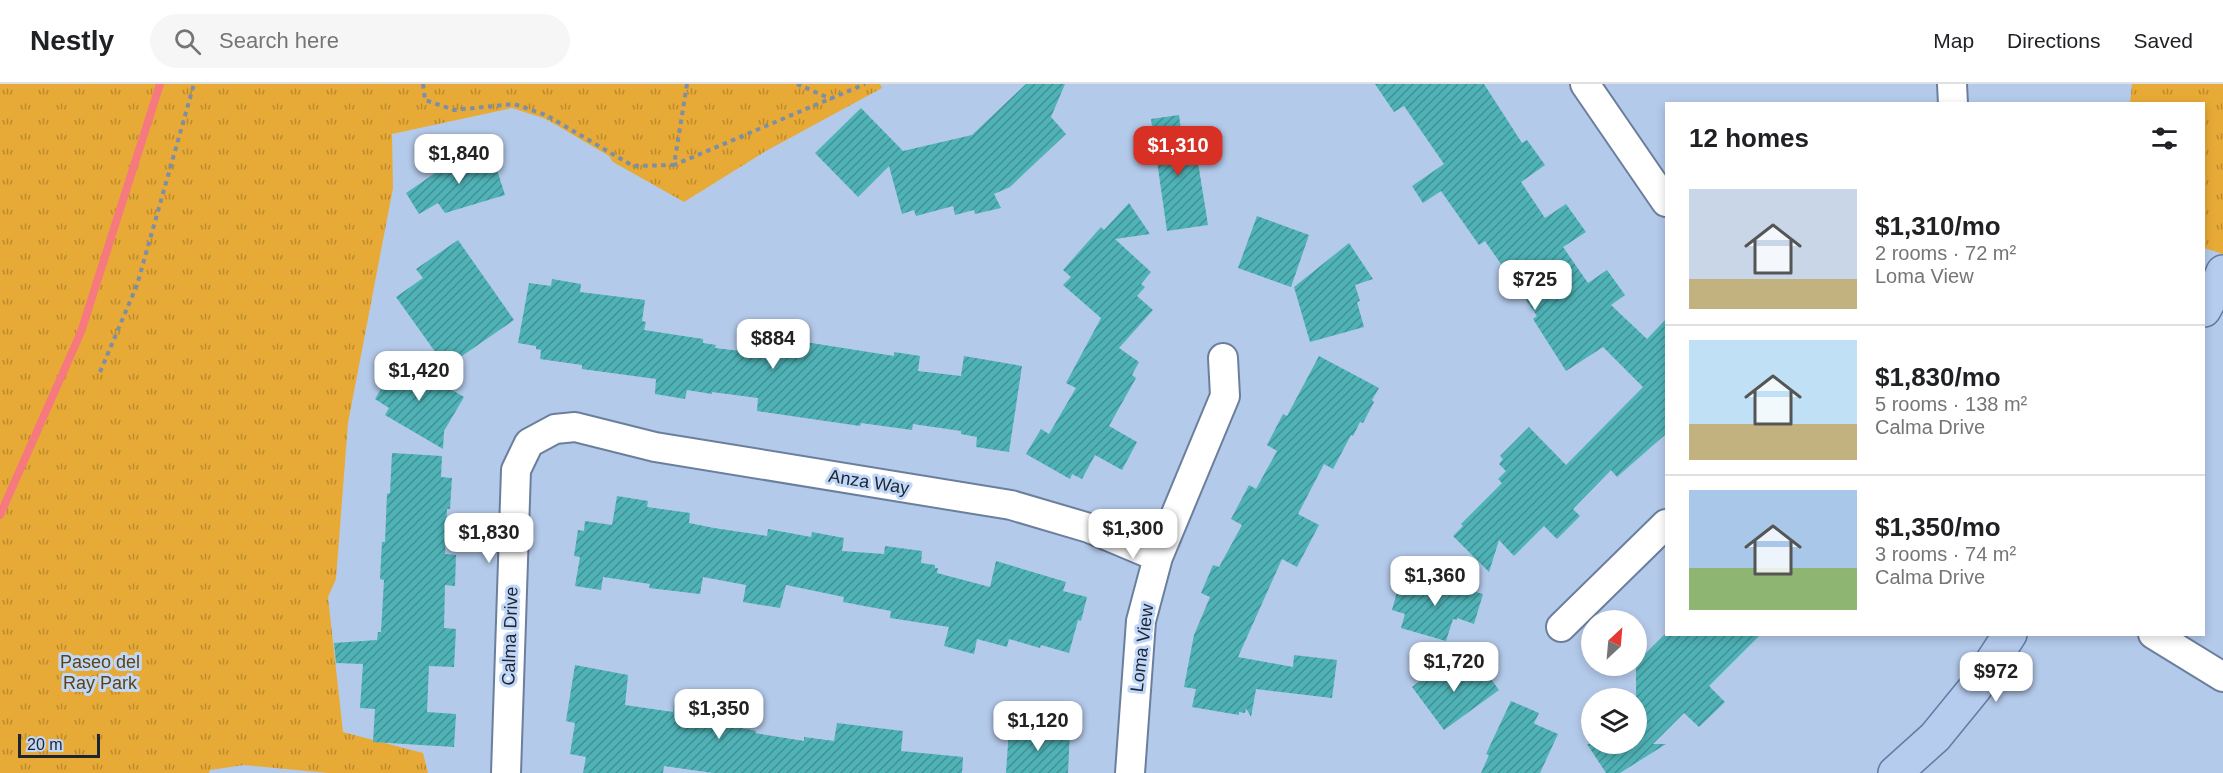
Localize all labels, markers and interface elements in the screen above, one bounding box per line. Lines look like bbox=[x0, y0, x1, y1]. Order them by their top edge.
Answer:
search box bbox=[150, 14, 570, 68]
text: Nestly bbox=[30, 25, 114, 56]
icon: search bbox=[171, 25, 204, 58]
text: Search here bbox=[219, 28, 339, 53]
text: Map bbox=[1933, 29, 1974, 52]
text: Directions bbox=[2007, 29, 2100, 52]
text: Saved bbox=[2133, 29, 2193, 52]
icon: filters bbox=[2148, 122, 2181, 155]
text: 12 homes bbox=[1689, 123, 1809, 153]
pin: $1,310 bbox=[1129, 126, 1227, 177]
pin: $1,840 bbox=[410, 134, 508, 185]
text: $1,310 bbox=[1147, 134, 1209, 156]
text: $1,840 bbox=[428, 142, 490, 164]
text: $1,310/mo bbox=[1875, 211, 2001, 241]
icon: home bbox=[1737, 213, 1809, 285]
text: 2 rooms · 72 m² bbox=[1875, 242, 2016, 264]
pin: $725 bbox=[1499, 260, 1571, 311]
text: Loma View bbox=[1875, 265, 1974, 287]
text: $725 bbox=[1513, 268, 1557, 290]
pin: $884 bbox=[737, 319, 809, 370]
text: $884 bbox=[751, 327, 795, 349]
pin: $1,420 bbox=[370, 351, 468, 402]
text: $1,420 bbox=[388, 359, 450, 381]
text: $1,830/mo bbox=[1875, 362, 2001, 392]
icon: home bbox=[1737, 364, 1809, 436]
text: 5 rooms · 138 m² bbox=[1875, 393, 2027, 415]
text: Calma Drive bbox=[1875, 416, 1985, 438]
street label: Anza Way bbox=[827, 466, 911, 498]
pin: $1,300 bbox=[1084, 509, 1182, 560]
text: $1,350/mo bbox=[1875, 512, 2001, 542]
pin: $1,830 bbox=[440, 513, 538, 564]
icon: home bbox=[1737, 514, 1809, 586]
text: $1,300 bbox=[1102, 517, 1164, 539]
text: $1,830 bbox=[458, 521, 520, 543]
text: 3 rooms · 74 m² bbox=[1875, 543, 2016, 565]
pin: $1,360 bbox=[1386, 556, 1484, 607]
text: $1,360 bbox=[1404, 564, 1466, 586]
text: Calma Drive bbox=[1875, 566, 1985, 588]
street label: Calma Drive bbox=[498, 586, 522, 686]
street label: Loma View bbox=[1127, 602, 1157, 693]
north arrow bbox=[1581, 610, 1647, 676]
map controls bbox=[1581, 610, 1647, 754]
pin: $1,720 bbox=[1405, 642, 1503, 693]
text: $1,720 bbox=[1423, 650, 1485, 672]
park label: Paseo del Ray Park bbox=[60, 652, 140, 693]
pin: $972 bbox=[1960, 652, 2032, 703]
text: $972 bbox=[1974, 660, 2018, 682]
button: layers bbox=[1581, 688, 1647, 754]
pin: $1,350 bbox=[670, 689, 768, 740]
text: $1,350 bbox=[688, 697, 750, 719]
pin: $1,120 bbox=[989, 701, 1087, 752]
text: $1,120 bbox=[1007, 709, 1069, 731]
scale bar bbox=[18, 731, 100, 758]
text: 20 m bbox=[27, 736, 63, 753]

